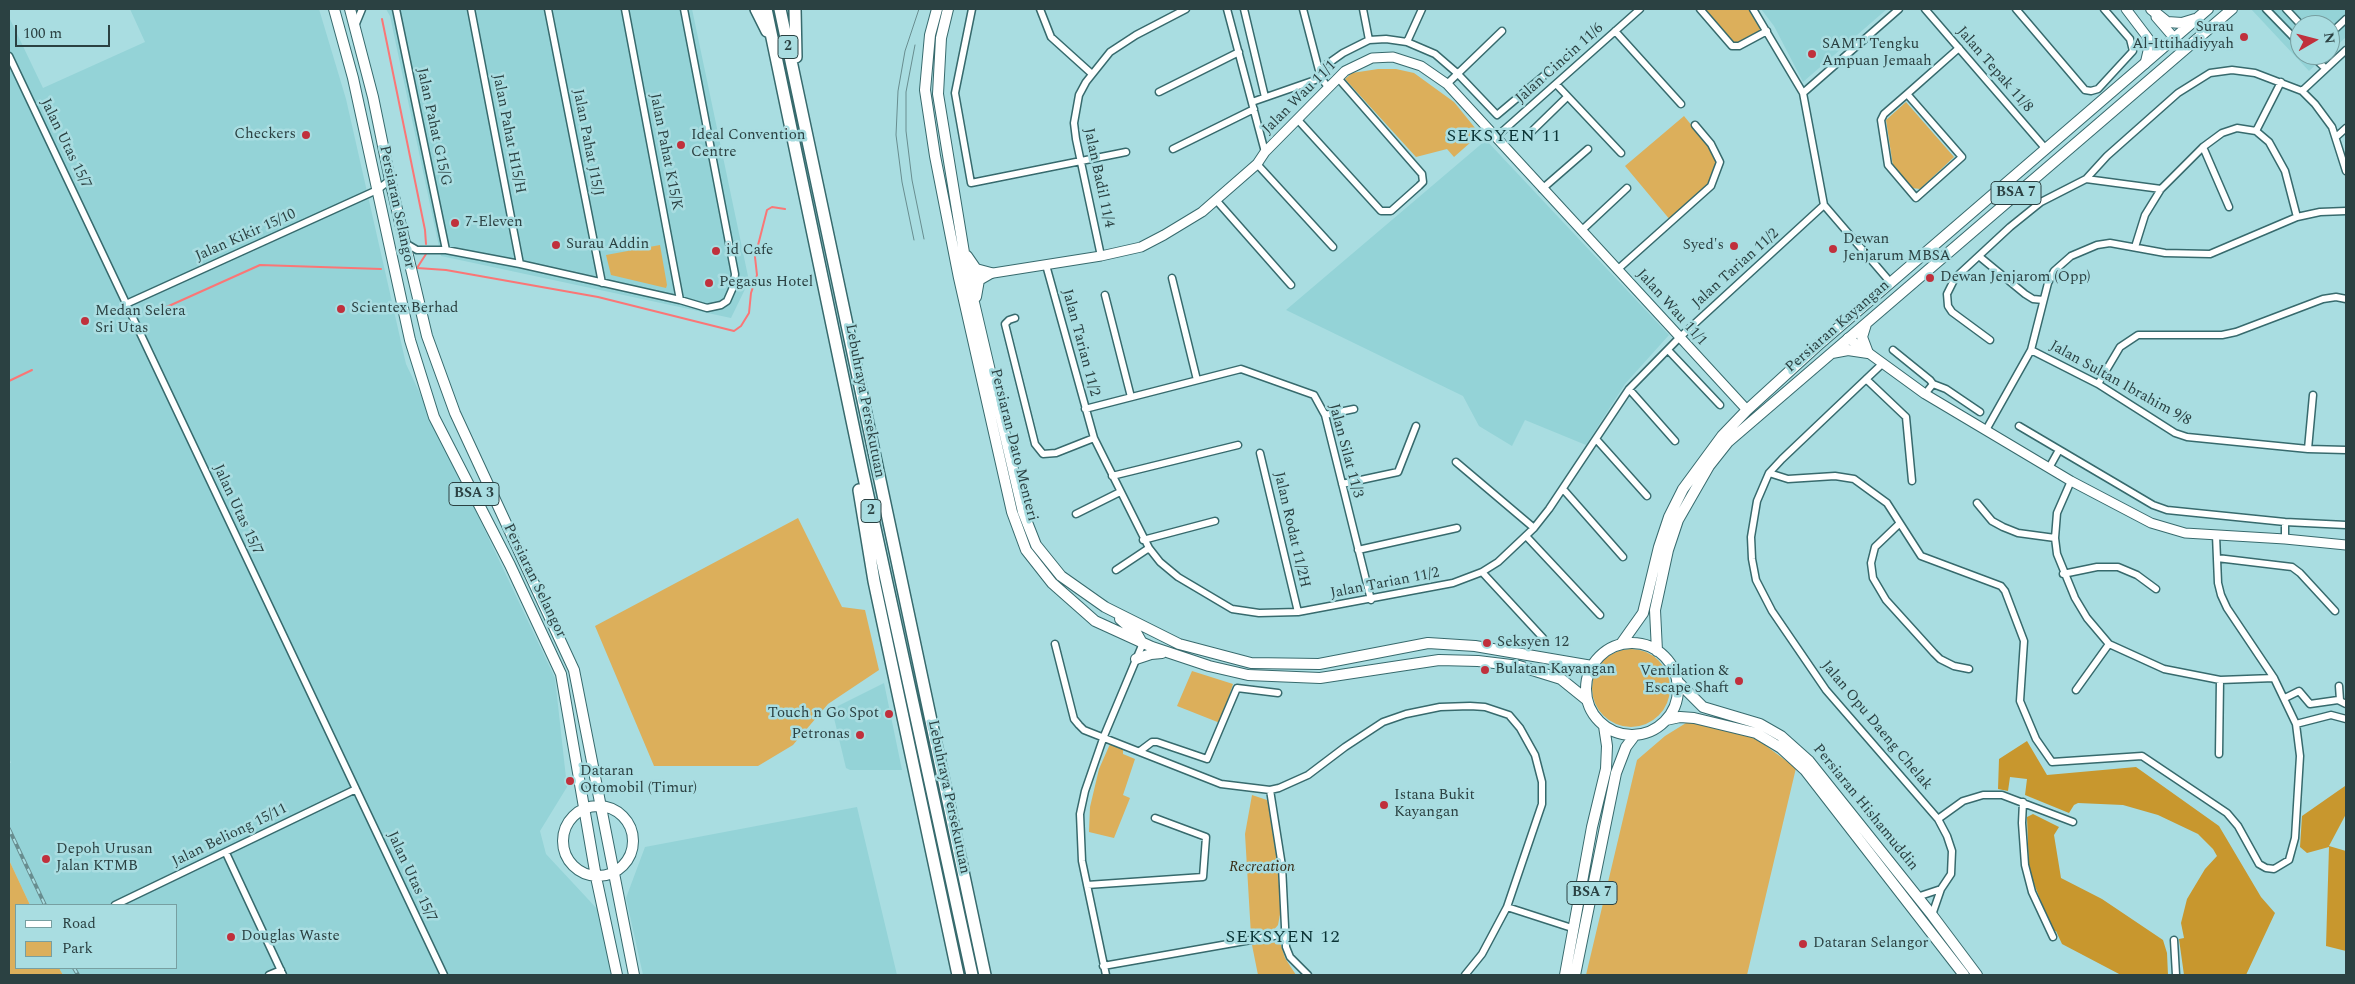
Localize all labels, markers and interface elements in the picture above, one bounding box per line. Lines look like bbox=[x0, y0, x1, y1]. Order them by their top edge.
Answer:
scale bar bbox=[18, 15, 112, 47]
north arrow bbox=[2290, 15, 2340, 65]
place label: Surau Al-Ittihadiyyah bbox=[2132, 19, 2234, 54]
street label: Jalan Cincin 11/6 bbox=[1512, 20, 1608, 108]
text: 100 m bbox=[23, 22, 62, 45]
street label: Jalan Tepak 11/8 bbox=[1952, 23, 2036, 117]
marker: Surau Al-Ittihadiyyah bbox=[2238, 31, 2250, 43]
text: N bbox=[2318, 31, 2341, 45]
road number: 2 bbox=[778, 36, 798, 58]
place label: SAMT Tengku Ampuan Jemaah bbox=[1822, 36, 1932, 71]
marker: SAMT Tengku Ampuan Jemaah bbox=[1806, 48, 1818, 60]
street label: Jalan Wau 11/1 bbox=[1259, 57, 1341, 139]
street label: Jalan Pahat G15/G bbox=[412, 66, 454, 188]
street label: Jalan Pahat H15/H bbox=[488, 73, 528, 195]
street label: Jalan Pahat J15/J bbox=[568, 88, 606, 198]
street label: Jalan Pahat K15/K bbox=[645, 92, 685, 212]
street label: Jalan Utas 15/7 bbox=[35, 96, 95, 192]
place label: Checkers bbox=[234, 126, 296, 144]
street label: Jalan Badil 11/4 bbox=[1079, 126, 1117, 230]
district label: SEKSYEN 11 bbox=[1445, 126, 1563, 148]
place label: Ideal Convention Centre bbox=[691, 127, 806, 162]
marker: Checkers bbox=[300, 129, 312, 141]
marker: Ideal Convention Centre bbox=[675, 139, 687, 151]
street label: Persiaran Selangor bbox=[374, 144, 418, 270]
road number: BSA 7 bbox=[1991, 182, 2041, 204]
street label: Jalan Kikir 15/10 bbox=[193, 206, 299, 266]
place label: 7-Eleven bbox=[465, 214, 523, 232]
marker: 7-Eleven bbox=[449, 217, 461, 229]
street label: Jalan Tarian 11/2 bbox=[1689, 225, 1783, 313]
place label: Dewan Jenjarum MBSA bbox=[1843, 231, 1951, 266]
place label: Surau Addin bbox=[566, 236, 649, 254]
place label: Syed's bbox=[1683, 237, 1724, 255]
marker: Surau Addin bbox=[550, 239, 562, 251]
marker: Syed's bbox=[1728, 240, 1740, 252]
place label: id Cafe bbox=[726, 242, 773, 260]
marker: Dewan Jenjarum MBSA bbox=[1827, 243, 1839, 255]
marker: id Cafe bbox=[710, 245, 722, 257]
street label: Jalan Wau 11/1 bbox=[1632, 266, 1710, 350]
place label: Dewan Jenjarom (Opp) bbox=[1940, 269, 2091, 287]
marker: Dewan Jenjarom (Opp) bbox=[1924, 272, 1936, 284]
place label: Pegasus Hotel bbox=[719, 274, 813, 292]
marker: Pegasus Hotel bbox=[703, 277, 715, 289]
street label: Persiaran Kayangan bbox=[1782, 277, 1894, 377]
street label: Jalan Tarian 11/2 bbox=[1057, 287, 1103, 399]
place label: Scientex Berhad bbox=[351, 300, 458, 318]
place label: Medan Selera Sri Utas bbox=[95, 303, 185, 338]
marker: Scientex Berhad bbox=[335, 303, 347, 315]
marker: Medan Selera Sri Utas bbox=[79, 315, 91, 327]
street label: Lebuhraya Persekutuan bbox=[840, 322, 888, 480]
street label: Jalan Sultan Ibrahim 9/8 bbox=[2046, 338, 2194, 430]
street label: Persiaran Dato Menteri bbox=[985, 367, 1041, 523]
street label: Jalan Silat 11/3 bbox=[1324, 402, 1366, 500]
street label: Jalan Utas 15/7 bbox=[208, 462, 266, 558]
street label: Jalan Rodat 11/2H bbox=[1269, 470, 1313, 590]
road number: BSA 3 bbox=[449, 482, 499, 506]
road number: 2 bbox=[861, 500, 881, 522]
street label: Persiaran Selangor bbox=[499, 521, 569, 641]
street label: Jalan Tarian 11/2 bbox=[1329, 565, 1441, 603]
place label: Seksyen 12 bbox=[1497, 634, 1569, 652]
marker: Seksyen 12 bbox=[1481, 637, 1493, 649]
street label: Jalan Opu Daeng Chelak bbox=[1817, 658, 1935, 794]
place label: Bulatan Kayangan bbox=[1495, 661, 1615, 679]
place label: Ventilation & Escape Shaft bbox=[1640, 663, 1729, 698]
marker: Bulatan Kayangan bbox=[1479, 664, 1491, 676]
marker: Ventilation & Escape Shaft bbox=[1733, 675, 1745, 687]
place label: Touch n Go Spot bbox=[768, 705, 879, 723]
marker: Touch n Go Spot bbox=[883, 708, 895, 720]
street label: Lebuhraya Persekutuan bbox=[923, 719, 973, 875]
place label: Petronas bbox=[791, 726, 850, 744]
marker: Petronas bbox=[854, 729, 866, 741]
street label: Persiaran Hishamuddin bbox=[1808, 741, 1922, 875]
place label: Dataran Otomobil (Timur) bbox=[580, 763, 697, 798]
marker: Dataran Otomobil (Timur) bbox=[564, 775, 576, 787]
place label: Istana Bukit Kayangan bbox=[1394, 787, 1475, 822]
marker: Istana Bukit Kayangan bbox=[1378, 799, 1390, 811]
street label: Jalan Beliong 15/11 bbox=[170, 800, 290, 872]
street label: Jalan Utas 15/7 bbox=[382, 829, 440, 925]
place label: Depoh Urusan Jalan KTMB bbox=[56, 841, 153, 876]
marker: Depoh Urusan Jalan KTMB bbox=[40, 853, 52, 865]
park label: Recreation bbox=[1229, 859, 1295, 877]
road number: BSA 7 bbox=[1567, 881, 1617, 904]
legend bbox=[15, 904, 178, 969]
text: Road bbox=[62, 912, 96, 935]
district label: SEKSYEN 12 bbox=[1224, 927, 1342, 949]
place label: Douglas Waste bbox=[241, 928, 340, 946]
marker: Douglas Waste bbox=[225, 931, 237, 943]
place label: Dataran Selangor bbox=[1813, 935, 1929, 953]
text: Park bbox=[62, 937, 93, 960]
marker: Dataran Selangor bbox=[1797, 938, 1809, 950]

